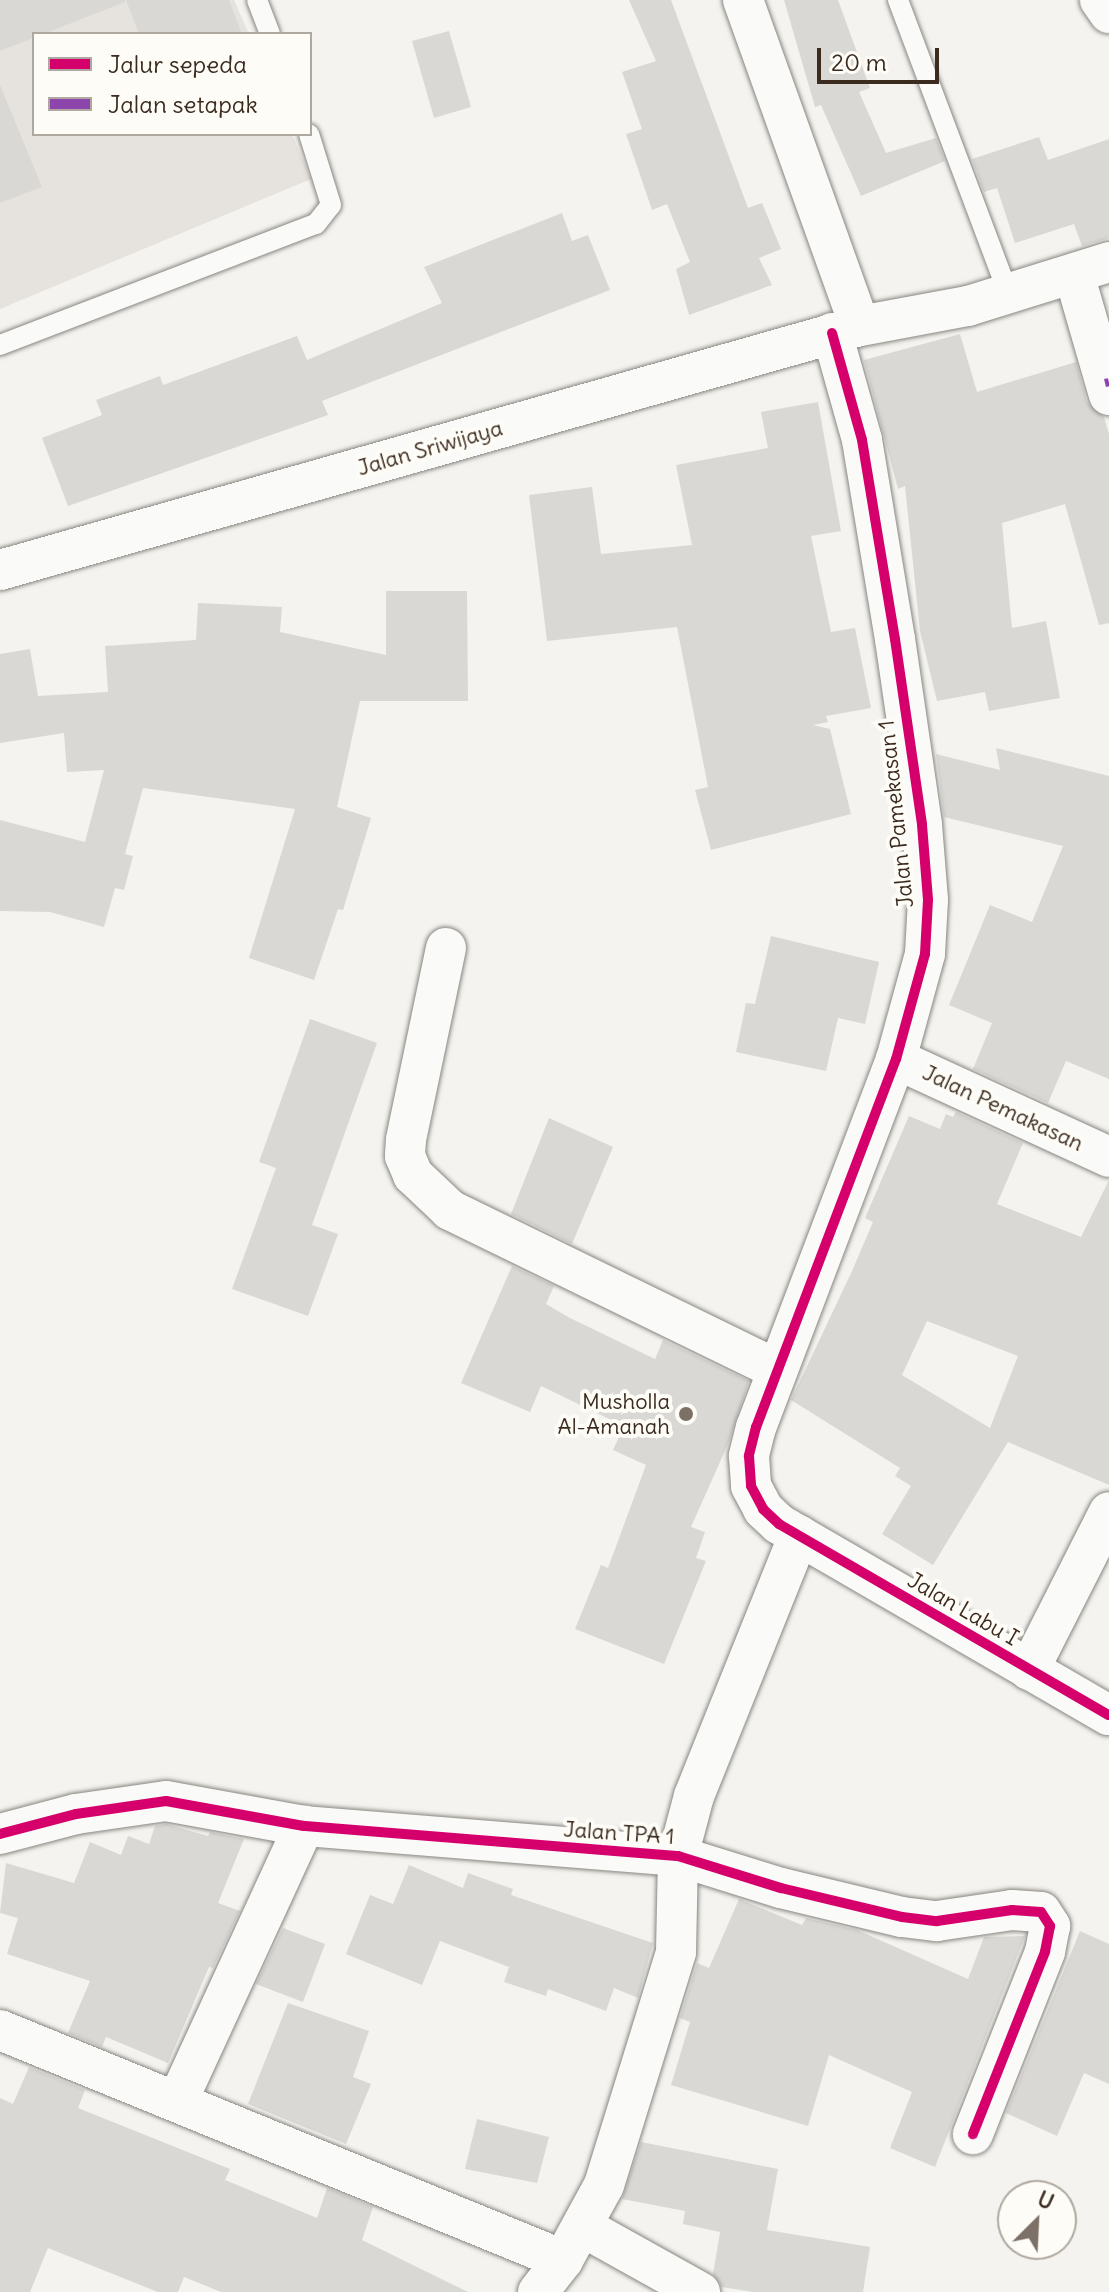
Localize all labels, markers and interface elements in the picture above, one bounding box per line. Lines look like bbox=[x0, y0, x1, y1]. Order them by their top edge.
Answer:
legend bbox=[32, 32, 312, 136]
scale bar bbox=[821, 32, 943, 82]
text: 20 m bbox=[831, 47, 887, 77]
text: Jalur sepeda bbox=[108, 49, 247, 79]
text: Jalan setapak bbox=[108, 89, 258, 119]
street label: Jalan Sriwijaya bbox=[354, 415, 506, 481]
street label: Jalan Pamekasan 1 bbox=[873, 719, 919, 909]
street label: Jalan Pemakasan bbox=[918, 1059, 1088, 1157]
place label: Musholla Al-Amanah bbox=[558, 1388, 670, 1440]
marker: Musholla Al-Amanah bbox=[677, 1405, 695, 1423]
street label: Jalan Labu I bbox=[903, 1567, 1023, 1651]
street label: Jalan TPA 1 bbox=[563, 1816, 675, 1850]
north arrow bbox=[997, 2180, 1077, 2260]
text: U bbox=[1033, 2184, 1059, 2216]

